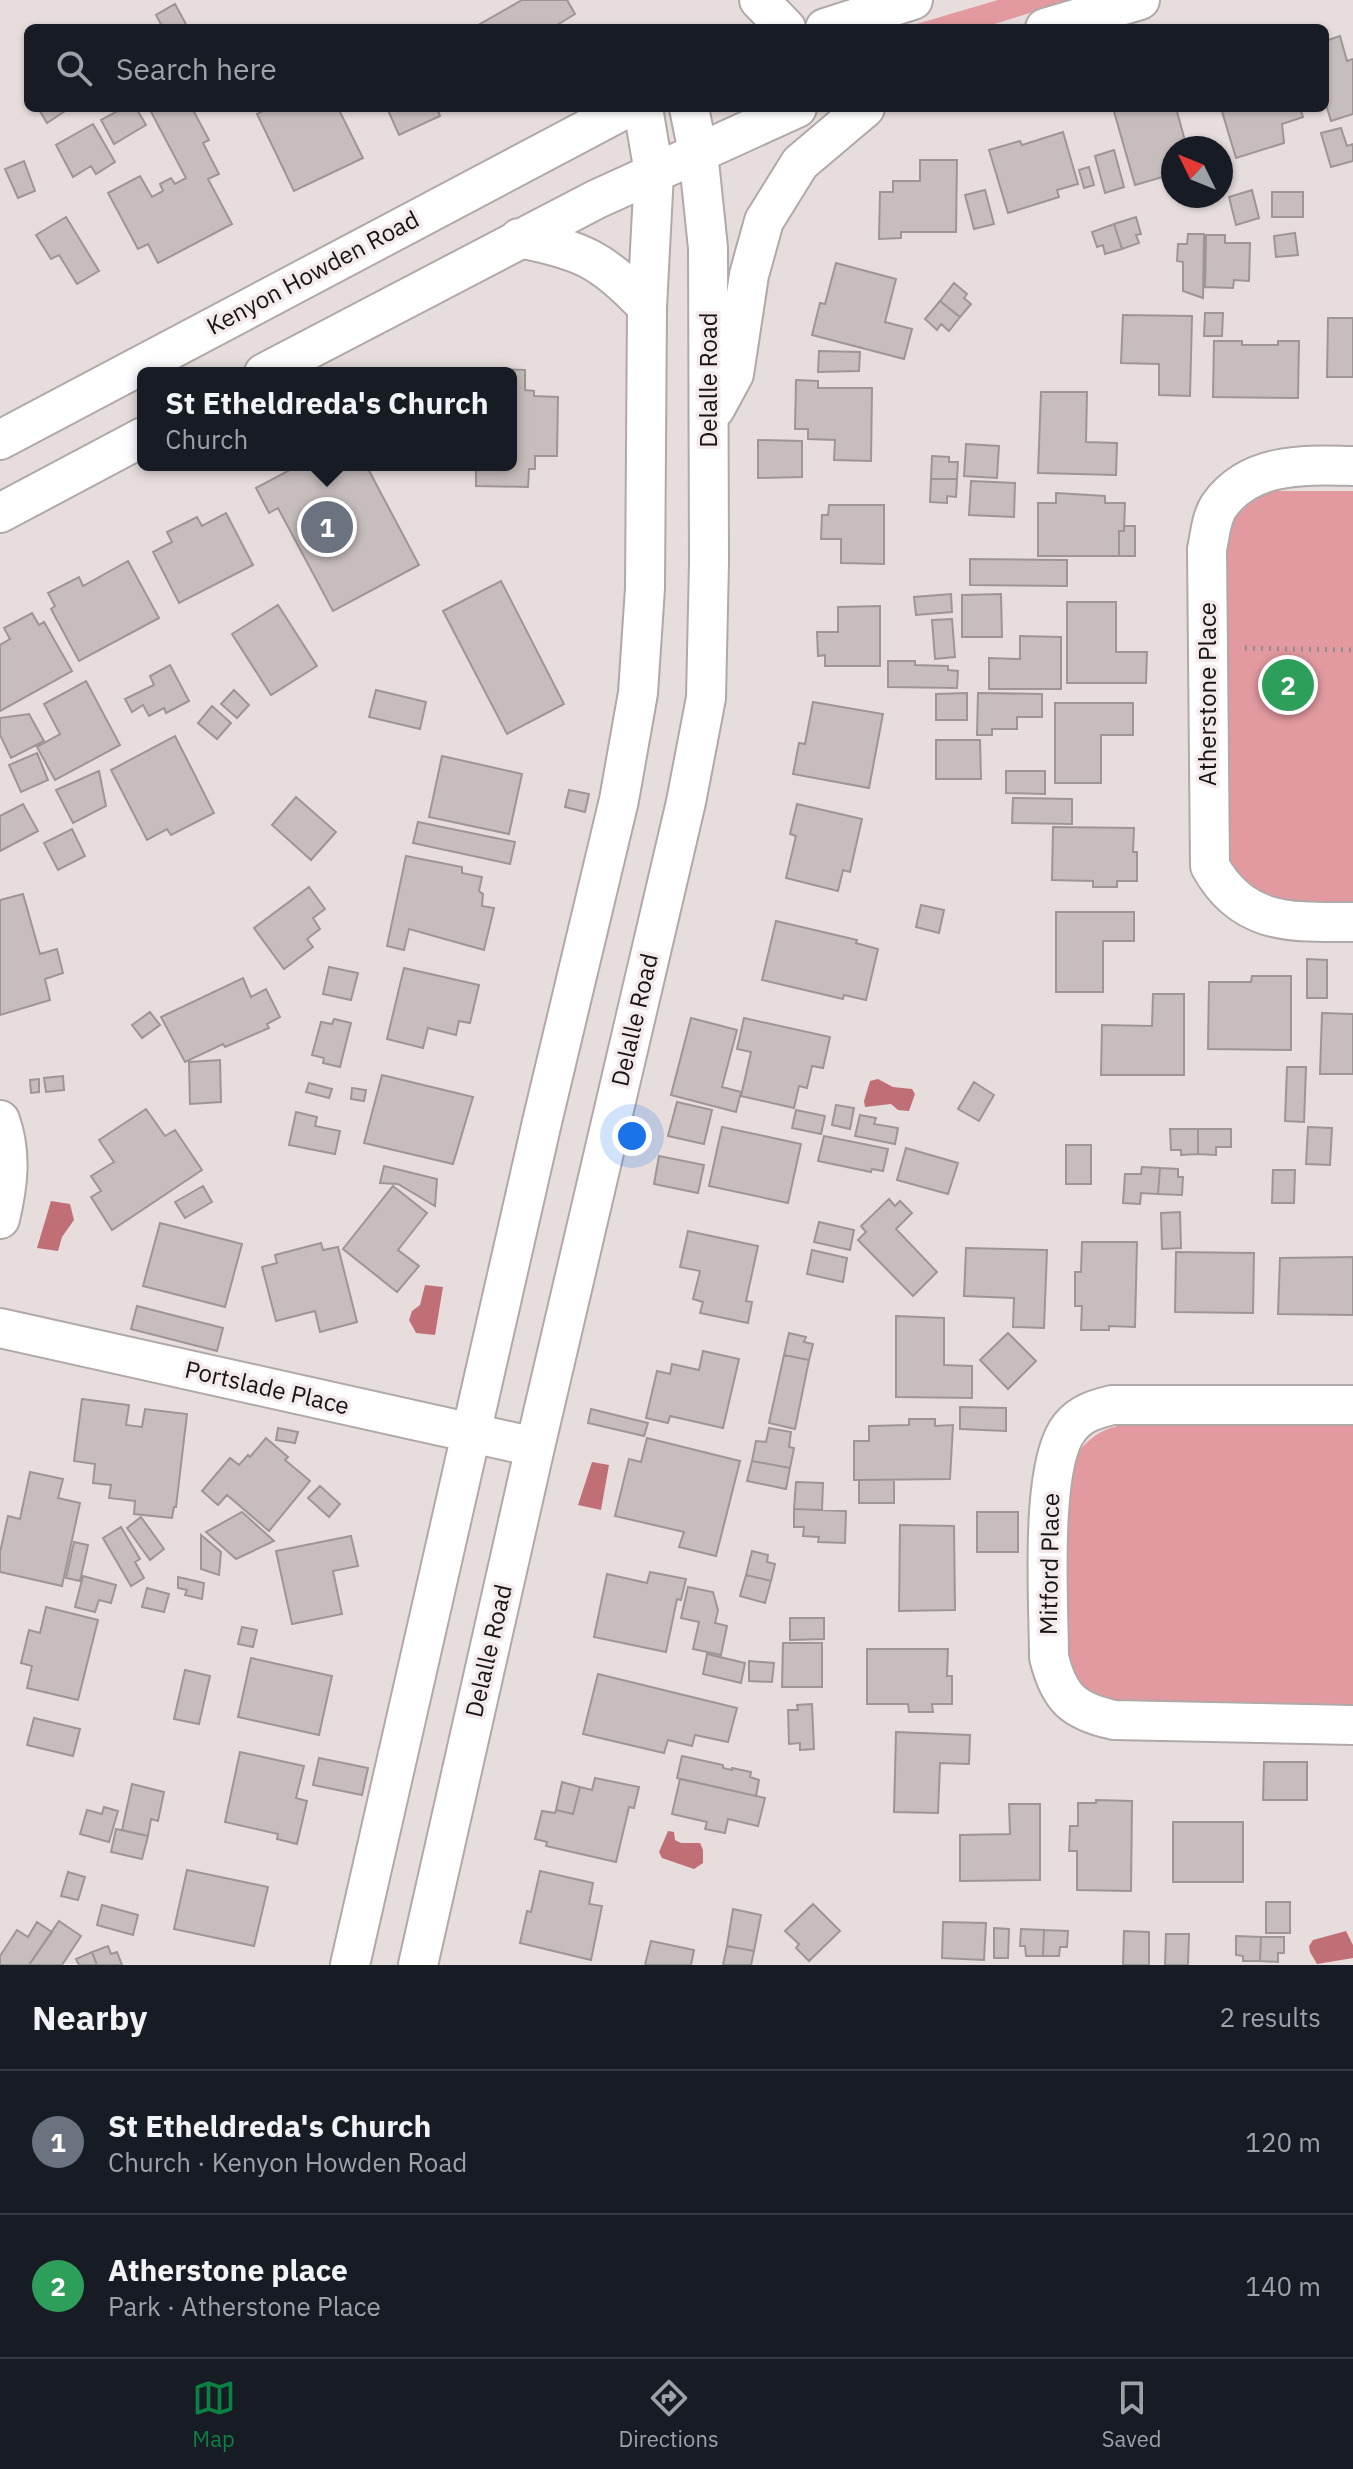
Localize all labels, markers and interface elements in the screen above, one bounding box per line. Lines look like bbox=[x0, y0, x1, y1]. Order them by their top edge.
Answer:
search box bbox=[24, 24, 1329, 112]
icon: search bbox=[52, 46, 96, 90]
text: Search here bbox=[116, 49, 277, 88]
north arrow bbox=[1161, 136, 1233, 208]
street label: Kenyon Howden Road bbox=[201, 203, 424, 342]
street label: Delalle Road bbox=[692, 312, 724, 448]
popup bbox=[137, 367, 517, 471]
text: St Etheldreda's Church bbox=[165, 383, 489, 422]
text: Church bbox=[165, 422, 248, 456]
pin: 1 bbox=[301, 497, 353, 557]
street label: Atherstone Place bbox=[1191, 602, 1223, 786]
pin: 2 bbox=[1262, 655, 1314, 715]
street label: Delalle Road bbox=[603, 950, 665, 1089]
your location bbox=[612, 1116, 652, 1156]
street label: Portslade Place bbox=[182, 1353, 352, 1421]
street label: Mitford Place bbox=[1032, 1493, 1066, 1635]
street label: Delalle Road bbox=[457, 1581, 519, 1720]
text: Nearby bbox=[32, 1995, 147, 2039]
text: 2 results bbox=[1219, 2000, 1321, 2034]
text: St Etheldreda's Church bbox=[108, 2106, 432, 2145]
text: 1 bbox=[50, 2125, 66, 2159]
text: 120 m bbox=[1245, 2125, 1321, 2159]
text: Church · Kenyon Howden Road bbox=[108, 2145, 467, 2179]
text: Atherstone place bbox=[108, 2250, 348, 2289]
text: 2 bbox=[50, 2269, 66, 2303]
text: 140 m bbox=[1245, 2269, 1321, 2303]
text: Park · Atherstone Place bbox=[108, 2289, 381, 2323]
tab: Map bbox=[192, 2376, 236, 2453]
tab: Directions bbox=[619, 2376, 719, 2453]
tab: Saved bbox=[1102, 2376, 1161, 2453]

